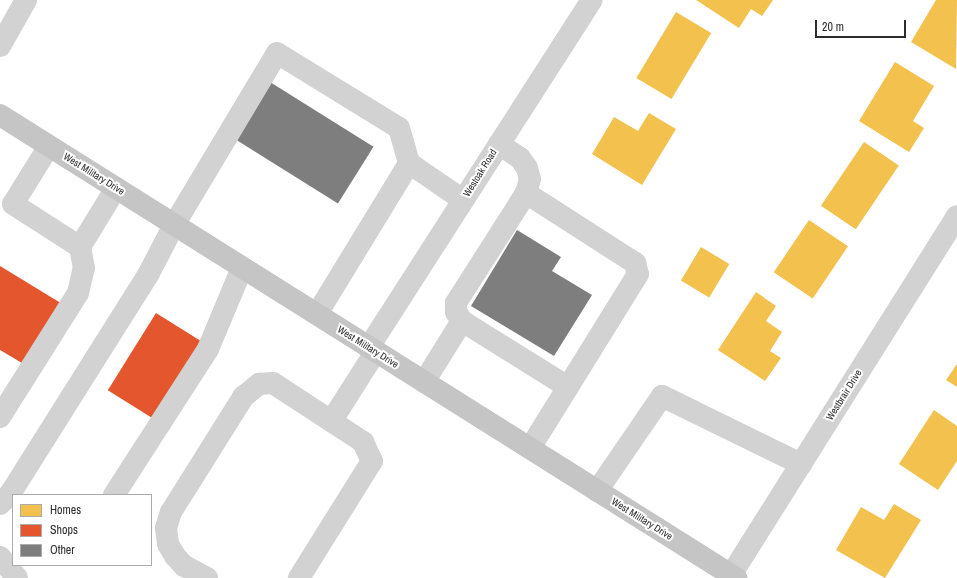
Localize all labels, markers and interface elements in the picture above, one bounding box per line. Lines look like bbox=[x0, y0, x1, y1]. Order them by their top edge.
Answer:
scale bar bbox=[817, 12, 908, 38]
text: 20 m bbox=[822, 19, 844, 35]
street label: Westoak Road bbox=[461, 147, 499, 199]
street label: West Military Drive bbox=[61, 150, 127, 198]
street label: West Military Drive bbox=[335, 323, 401, 371]
street label: Westbrair Drive bbox=[824, 368, 864, 422]
legend bbox=[12, 494, 152, 566]
street label: West Military Drive bbox=[609, 495, 675, 543]
text: Homes bbox=[50, 502, 81, 518]
text: Shops bbox=[50, 522, 78, 538]
text: Other bbox=[50, 542, 75, 558]

